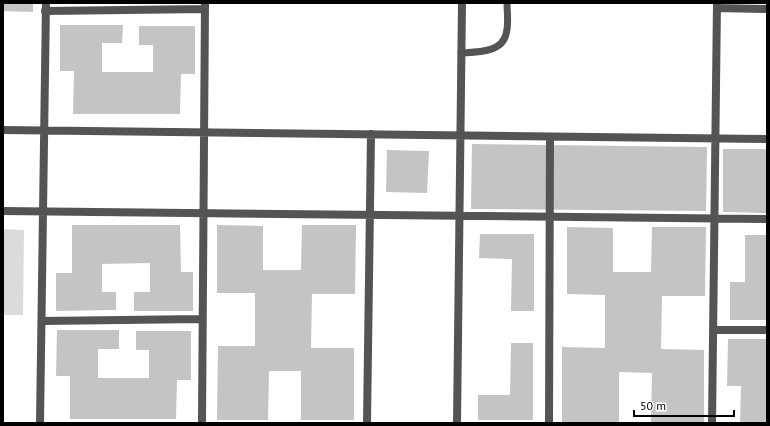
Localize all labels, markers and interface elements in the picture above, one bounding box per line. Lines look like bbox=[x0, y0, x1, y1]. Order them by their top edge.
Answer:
scale bar bbox=[634, 392, 734, 418]
text: 50 m bbox=[640, 398, 666, 413]

